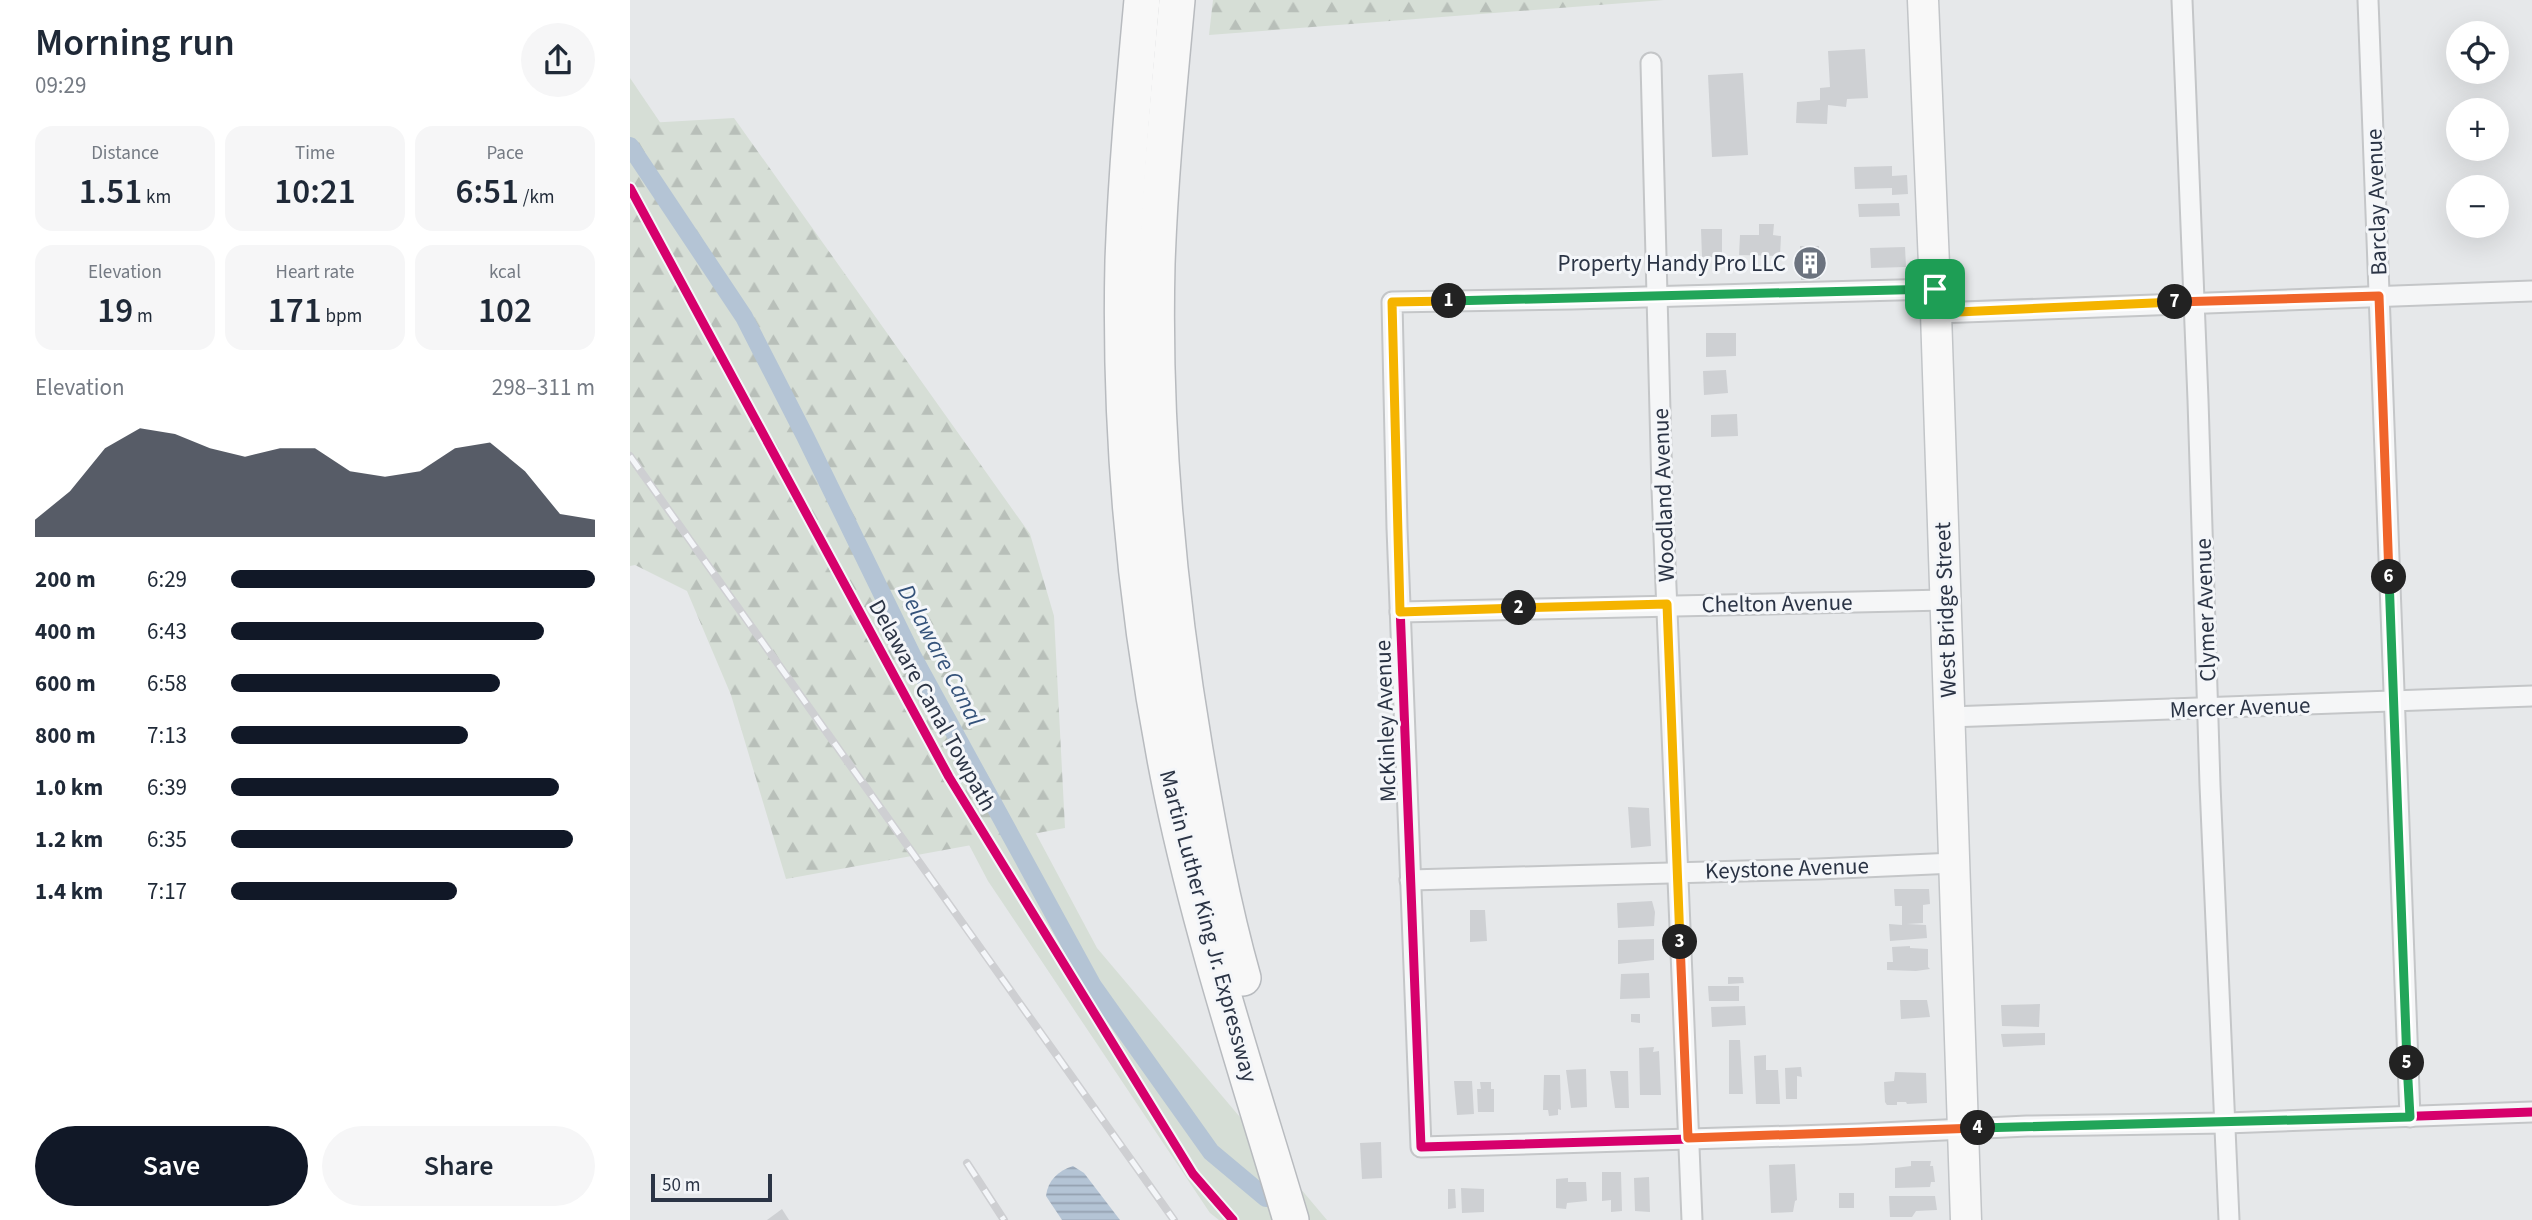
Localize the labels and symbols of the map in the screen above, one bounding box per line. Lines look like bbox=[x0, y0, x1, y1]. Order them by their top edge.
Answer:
street label: Barclay Avenue bbox=[2357, 128, 2396, 276]
building icon: Property Handy Pro LLC bbox=[1791, 244, 1829, 282]
place label: Property Handy Pro LLC bbox=[1557, 247, 1786, 280]
pin bbox=[1905, 259, 1965, 319]
pin: 1 bbox=[1432, 284, 1466, 318]
pin: 7 bbox=[2158, 284, 2192, 320]
street label: Woodland Avenue bbox=[1644, 407, 1683, 583]
street label: West Bridge Street bbox=[1926, 521, 1965, 698]
street label: Clymer Avenue bbox=[2187, 538, 2224, 682]
pin: 6 bbox=[2372, 560, 2406, 594]
water label: Delaware Canal bbox=[888, 578, 993, 732]
street label: Chelton Avenue bbox=[1701, 586, 1853, 621]
pin: 2 bbox=[1502, 590, 1536, 626]
street label: Delaware Canal Towpath bbox=[860, 593, 1005, 817]
street label: McKinley Avenue bbox=[1366, 639, 1405, 803]
street label: Mercer Avenue bbox=[2169, 689, 2311, 726]
street label: Martin Luther King Jr. Expressway bbox=[1151, 766, 1266, 1086]
street label: Keystone Avenue bbox=[1704, 849, 1870, 888]
pin: 3 bbox=[1662, 925, 1698, 960]
pin: 5 bbox=[2390, 1046, 2425, 1080]
pin: 4 bbox=[1960, 1110, 1996, 1146]
scale bar bbox=[651, 1171, 772, 1203]

